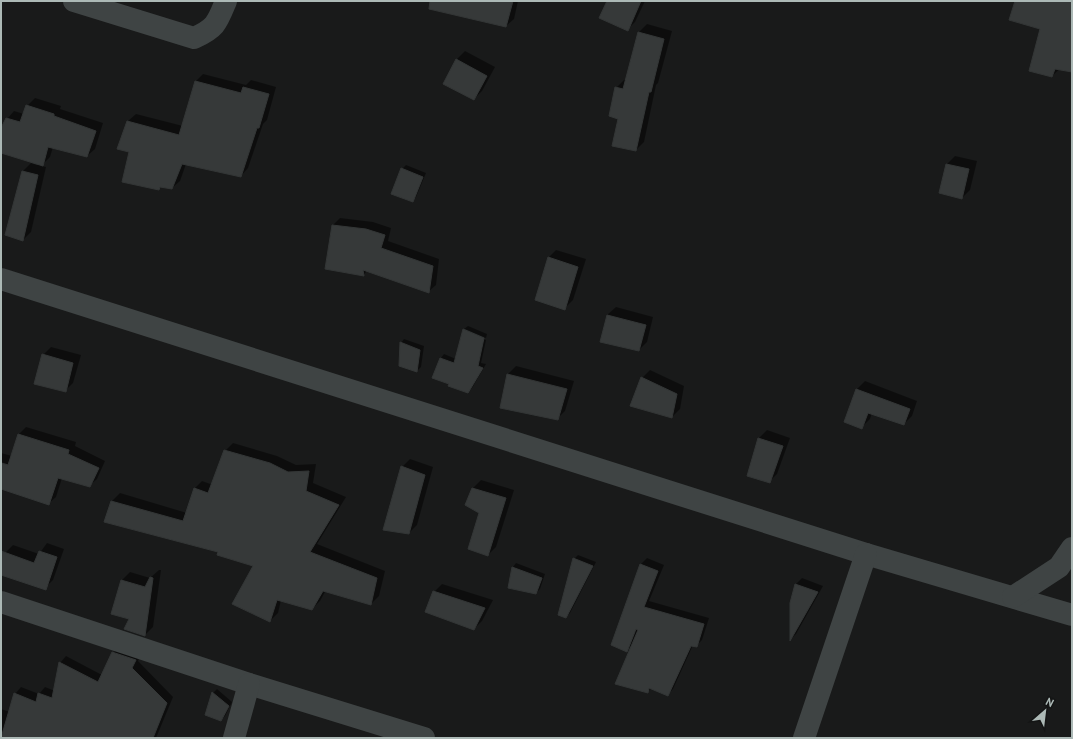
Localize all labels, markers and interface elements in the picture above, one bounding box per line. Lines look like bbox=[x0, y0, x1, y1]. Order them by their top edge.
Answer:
north arrow bbox=[1025, 691, 1065, 731]
text: N bbox=[1043, 694, 1056, 710]

